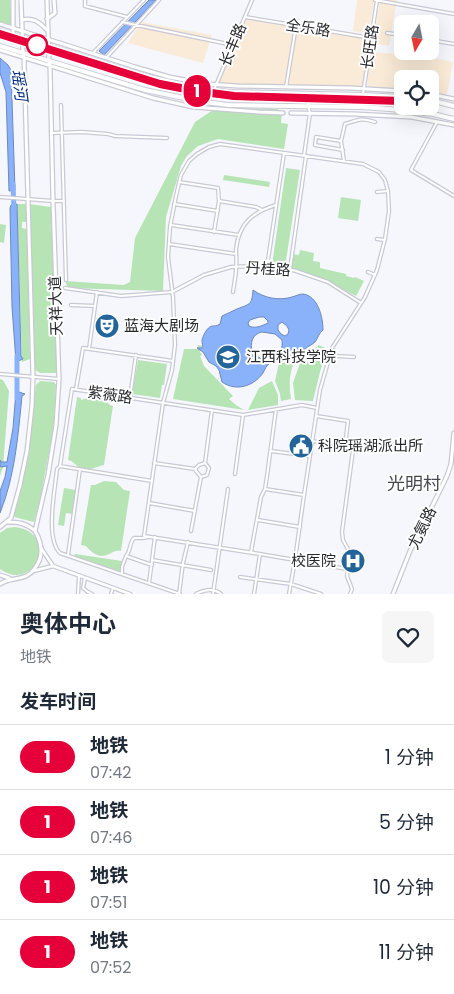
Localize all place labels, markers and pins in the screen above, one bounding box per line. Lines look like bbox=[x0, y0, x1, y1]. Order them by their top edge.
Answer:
unlabelled marker bbox=[26, 34, 48, 56]
theatre icon: 蓝海大剧场 bbox=[94, 313, 120, 339]
place label: 蓝海大剧场 bbox=[124, 315, 199, 336]
school or university icon: 江西科技学院 bbox=[215, 344, 241, 370]
place label: 江西科技学院 bbox=[246, 346, 336, 367]
public building icon: 科院瑶湖派出所 bbox=[288, 433, 314, 459]
place label: 科院瑶湖派出所 bbox=[318, 435, 423, 456]
hospital icon: 校医院 bbox=[340, 548, 366, 574]
place label: 校医院 bbox=[291, 550, 336, 571]

